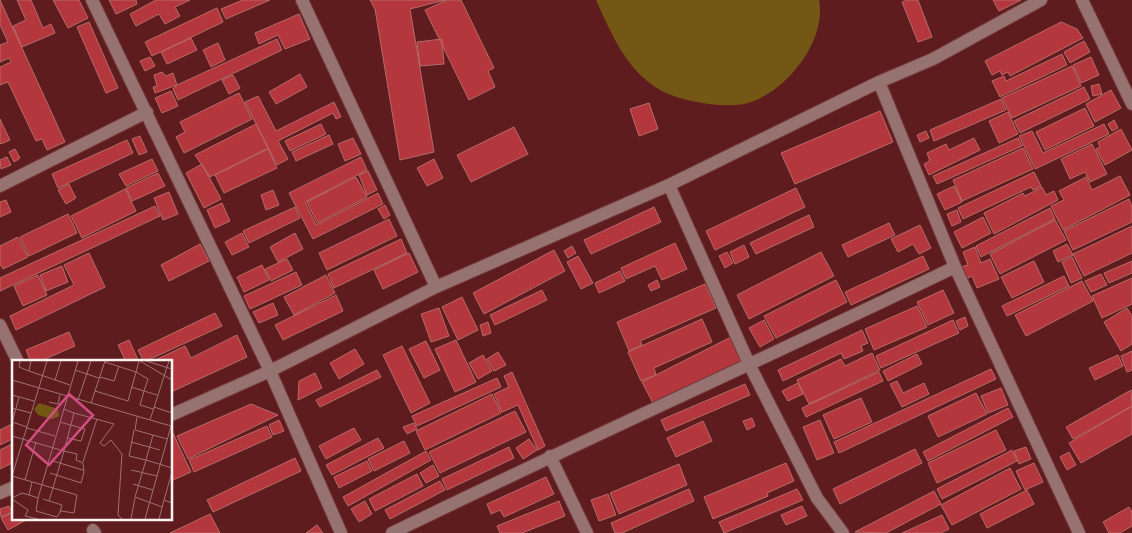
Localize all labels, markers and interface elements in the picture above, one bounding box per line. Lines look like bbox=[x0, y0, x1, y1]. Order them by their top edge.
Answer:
inset map bbox=[12, 360, 172, 520]

